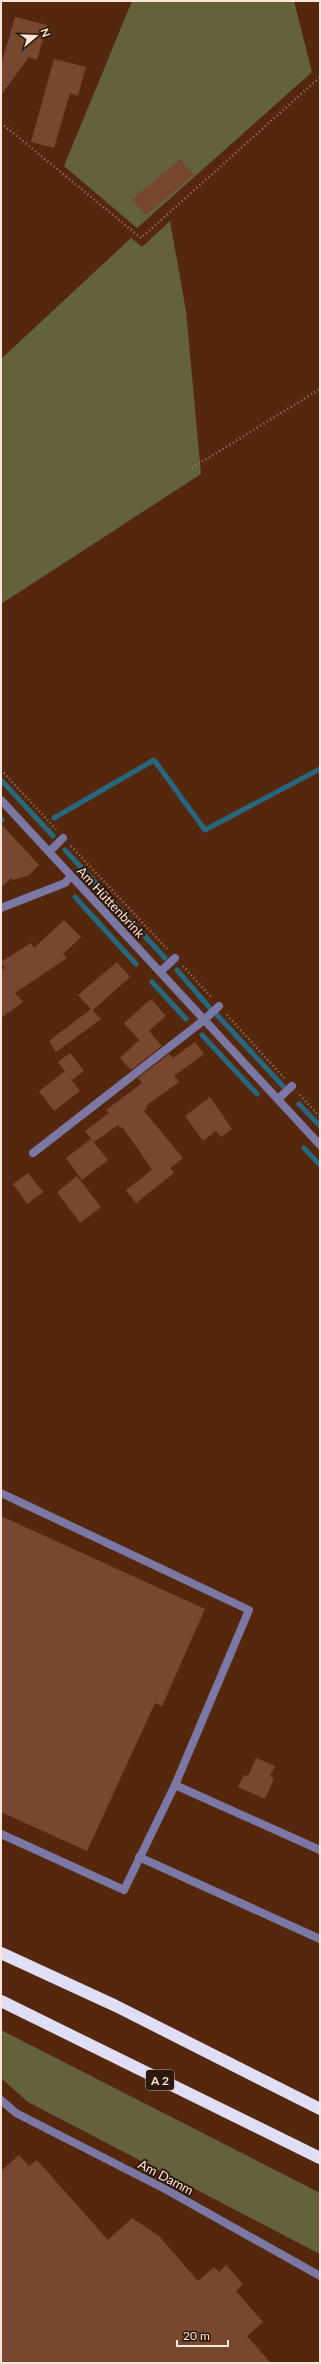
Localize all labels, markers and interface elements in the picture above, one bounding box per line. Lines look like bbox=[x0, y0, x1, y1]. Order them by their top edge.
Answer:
north arrow bbox=[16, 16, 56, 56]
text: N bbox=[38, 26, 53, 39]
street label: Am Hüttenbrink bbox=[74, 863, 148, 941]
road number: A 2 bbox=[146, 2070, 174, 2090]
street label: Am Damm bbox=[136, 2156, 196, 2198]
scale bar bbox=[177, 2322, 228, 2348]
text: 20 m bbox=[183, 2328, 210, 2343]

